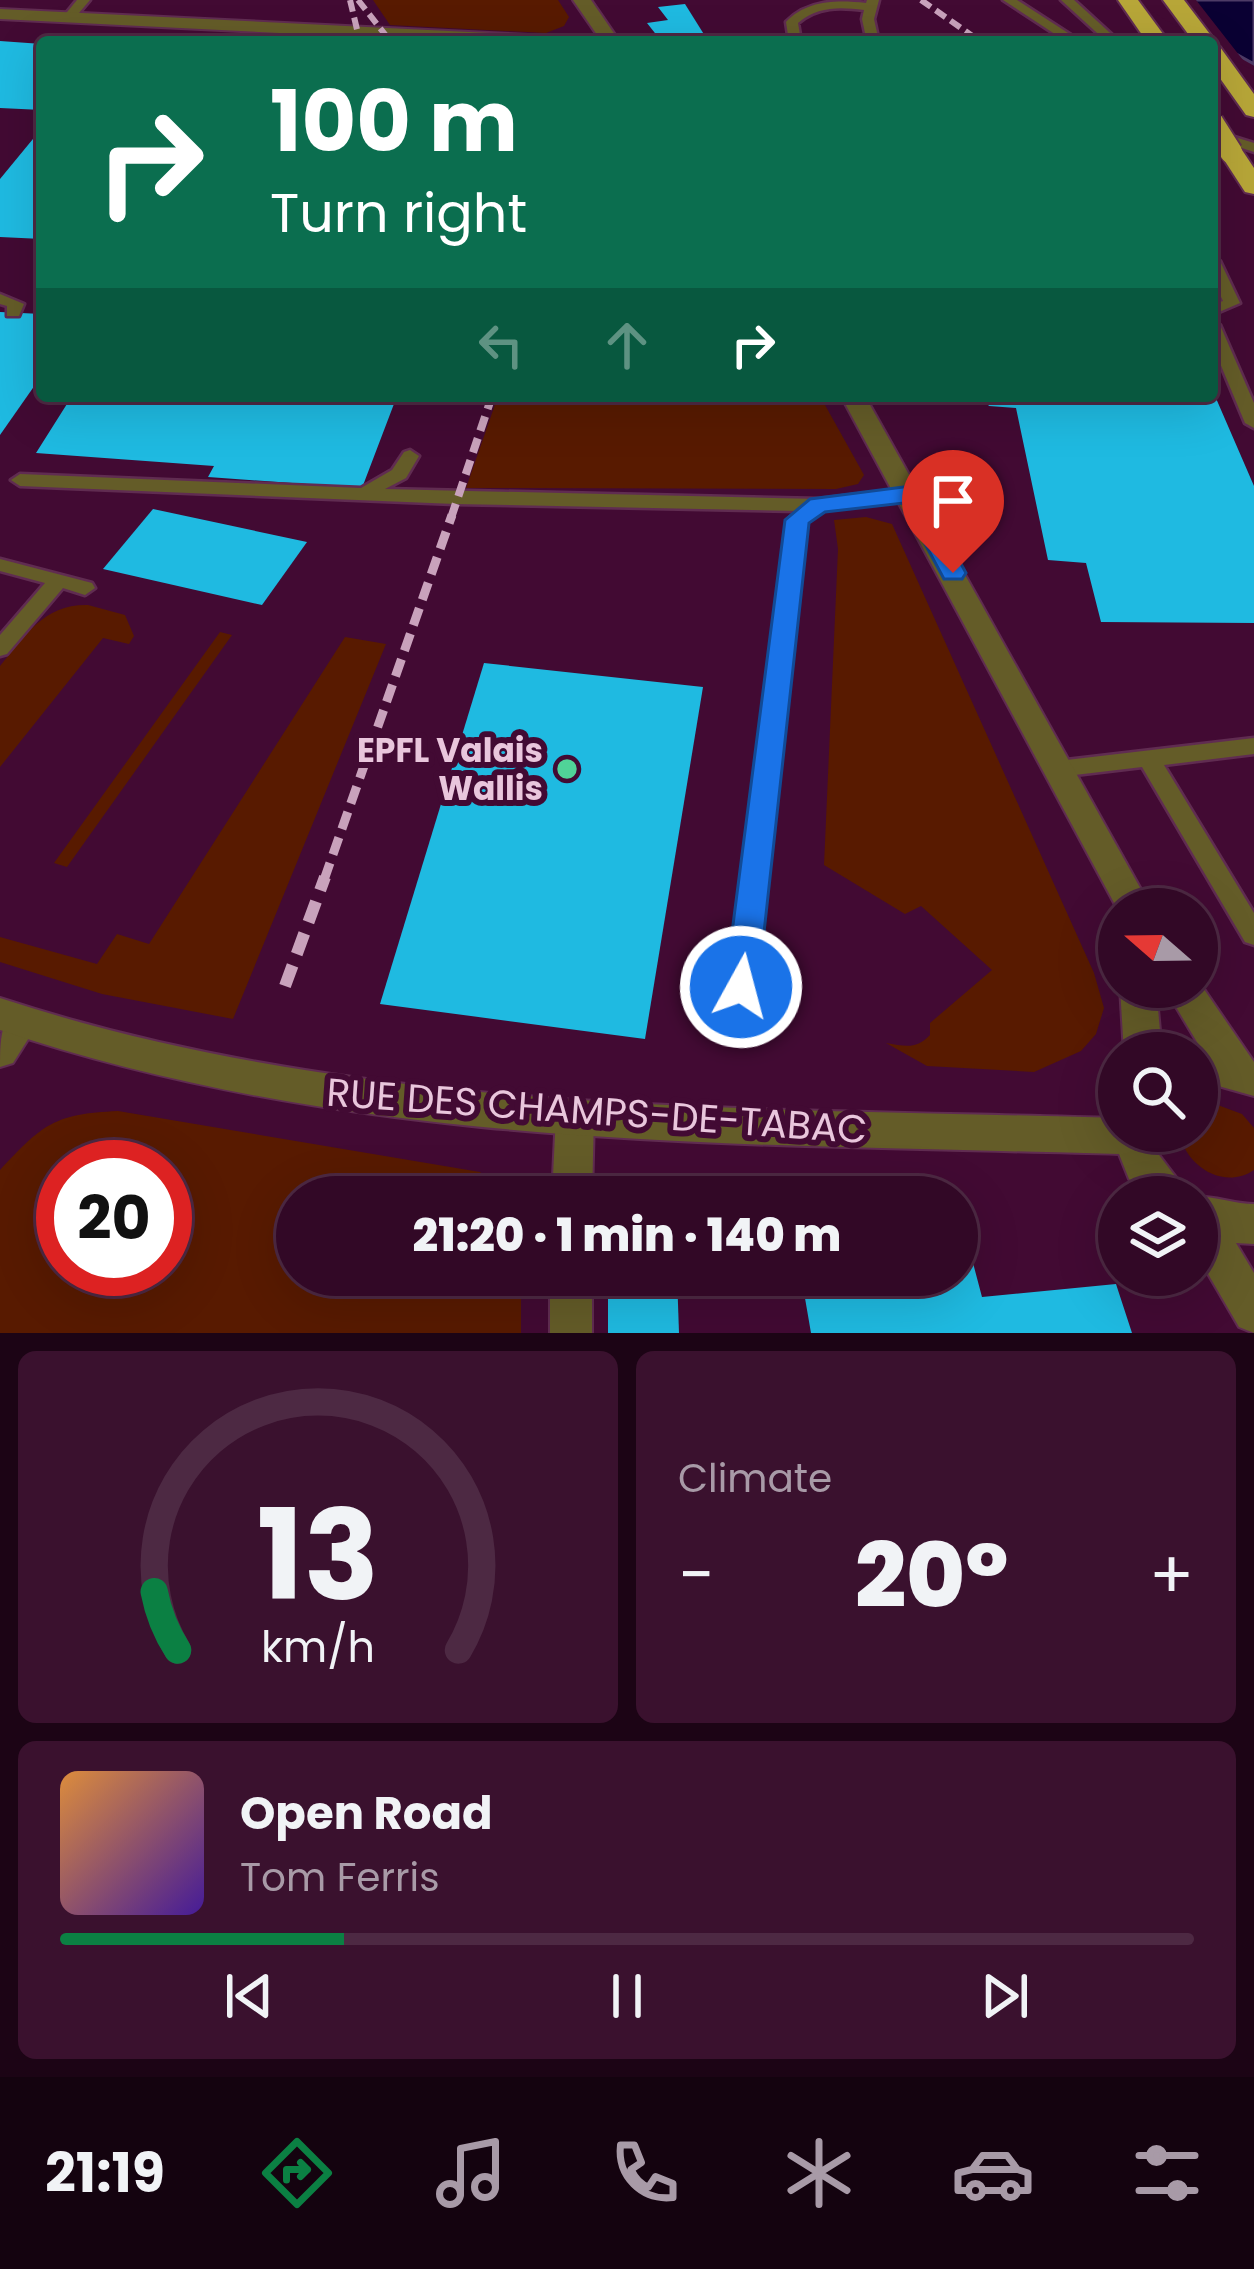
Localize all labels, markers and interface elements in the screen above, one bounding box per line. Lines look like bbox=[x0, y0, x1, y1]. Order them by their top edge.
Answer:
text: 100 m bbox=[270, 63, 518, 180]
icon: right bbox=[72, 84, 228, 240]
text: Turn right bbox=[270, 175, 527, 251]
icon: left bbox=[468, 312, 534, 378]
icon: ahead bbox=[594, 312, 660, 378]
icon: right bbox=[720, 312, 786, 378]
pin bbox=[902, 450, 1004, 573]
icon: arrive bbox=[920, 468, 986, 534]
place label: EPFL Valais Wallis bbox=[357, 727, 543, 812]
marker: EPFL Valais Wallis bbox=[554, 756, 580, 782]
north arrow bbox=[1098, 888, 1218, 1008]
map controls bbox=[1098, 888, 1218, 1296]
position arrow bbox=[678, 924, 804, 1050]
button: search bbox=[1098, 1032, 1218, 1152]
street label: RUE DES CHAMPS-DE-TABAC bbox=[325, 1065, 869, 1157]
speed limit sign: 20 bbox=[36, 1140, 192, 1296]
button: layers bbox=[1098, 1176, 1218, 1296]
text: 21:20 · 1 min · 140 m bbox=[413, 1204, 841, 1267]
text: Climate bbox=[678, 1451, 832, 1506]
text: 13 bbox=[257, 1468, 379, 1643]
text: 20° bbox=[855, 1512, 1008, 1639]
text: − bbox=[678, 1529, 714, 1621]
text: + bbox=[1149, 1529, 1194, 1621]
text: km/h bbox=[261, 1617, 375, 1677]
text: Open Road bbox=[240, 1782, 493, 1845]
text: Tom Ferris bbox=[240, 1850, 440, 1905]
icon: previous bbox=[216, 1963, 282, 2029]
icon: pause bbox=[594, 1963, 660, 2029]
icon: next bbox=[972, 1963, 1038, 2029]
icon: directions bbox=[255, 2131, 339, 2215]
icon: music bbox=[429, 2131, 513, 2215]
icon: phone bbox=[603, 2131, 687, 2215]
icon: climate bbox=[777, 2131, 861, 2215]
icon: car bbox=[951, 2131, 1035, 2215]
icon: filters bbox=[1125, 2131, 1209, 2215]
text: 21:19 bbox=[45, 2135, 165, 2211]

